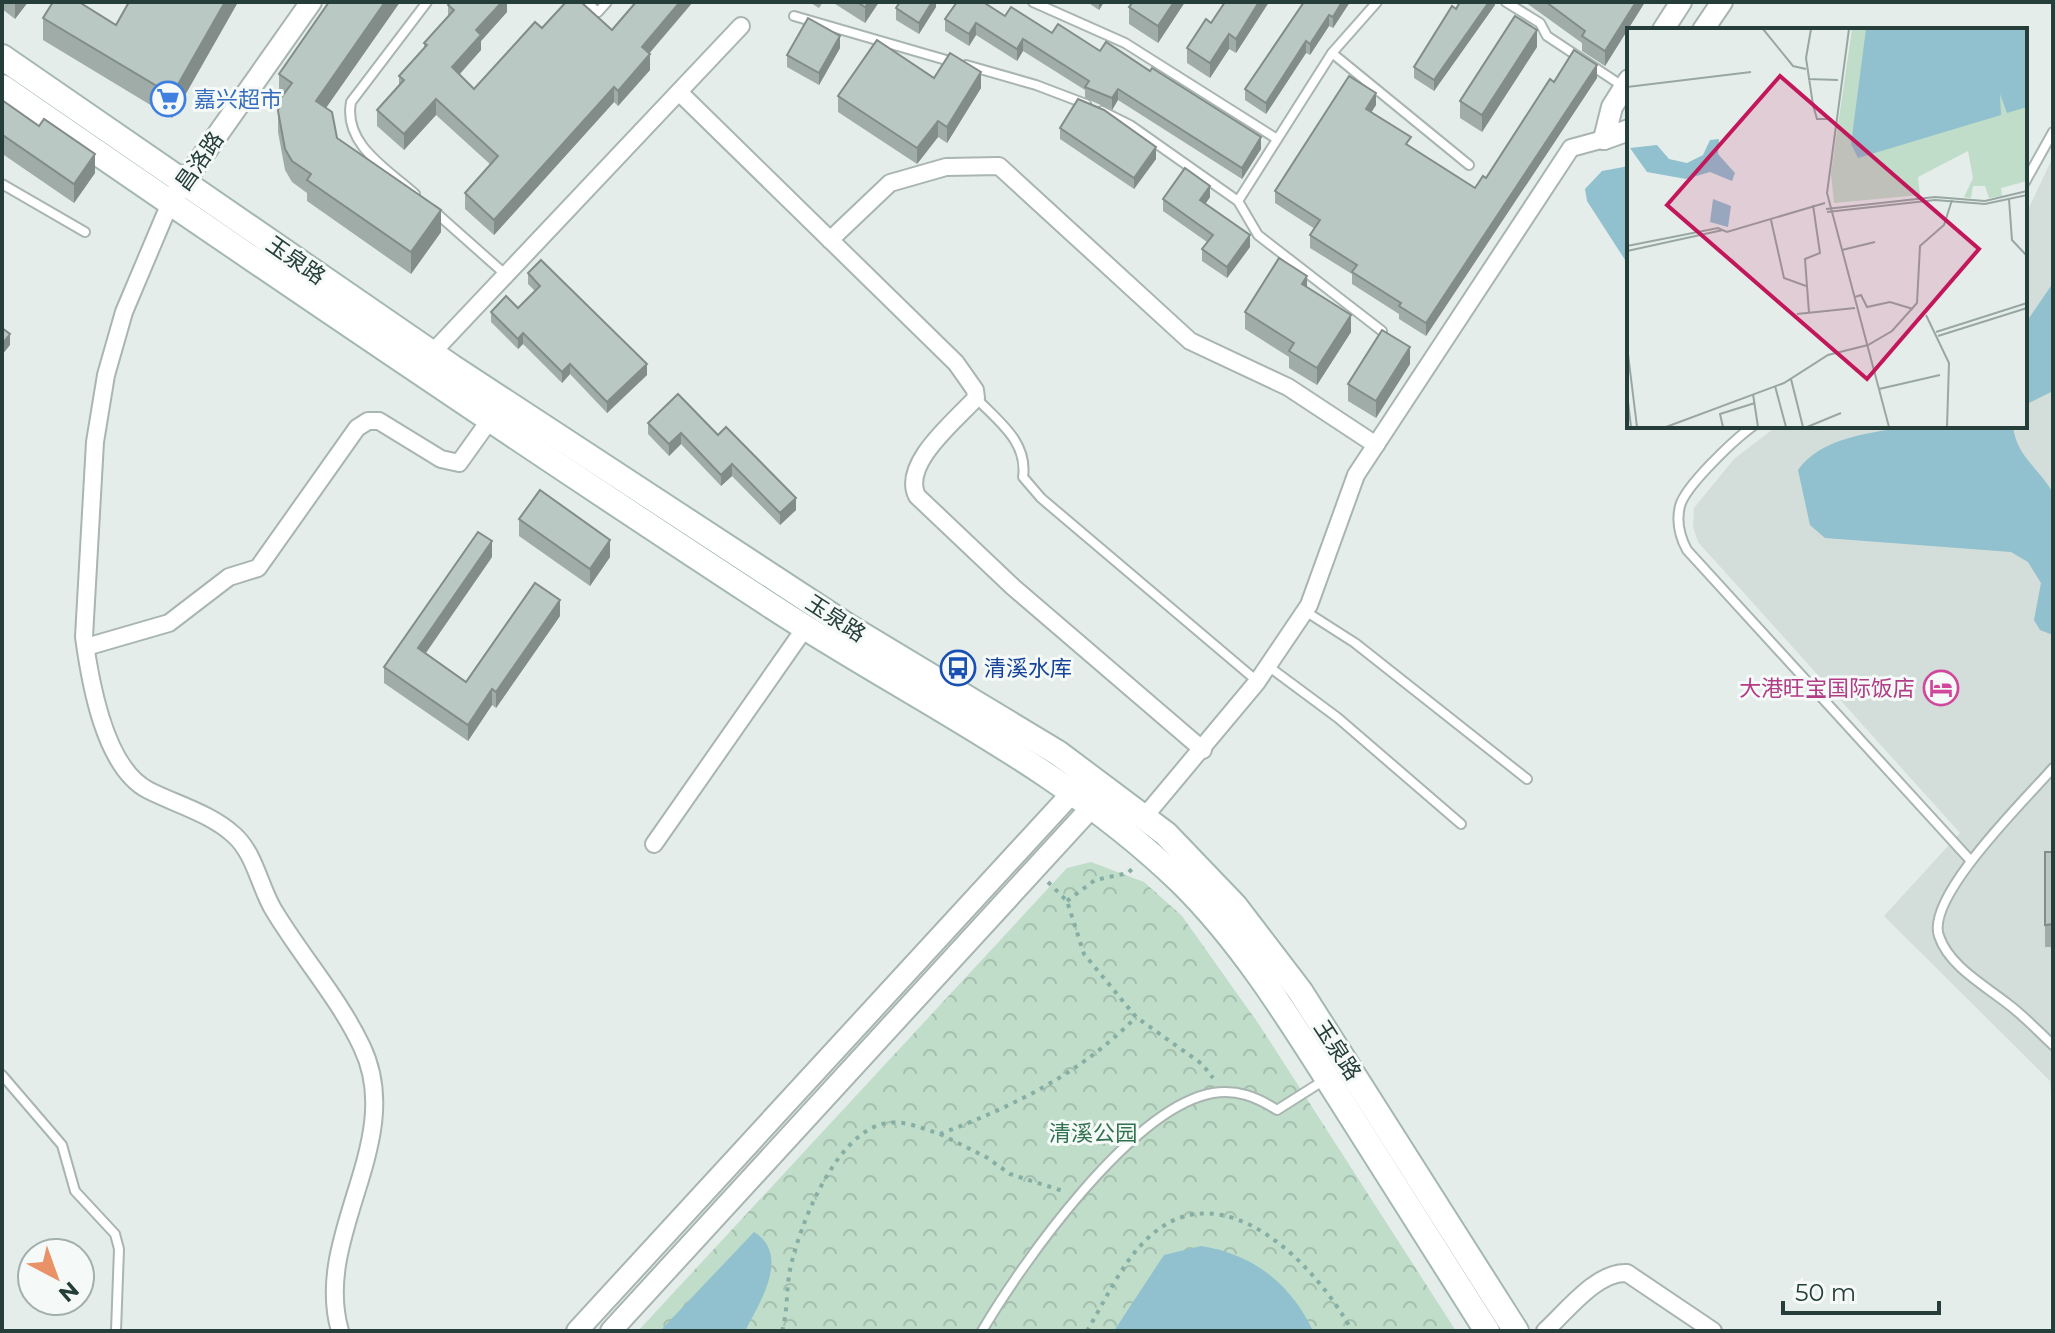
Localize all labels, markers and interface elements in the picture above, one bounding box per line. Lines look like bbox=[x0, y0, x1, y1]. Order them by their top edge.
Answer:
inset map bbox=[1627, 28, 2027, 428]
supermarket icon: 嘉兴超市 bbox=[149, 80, 187, 118]
place label: 嘉兴超市 bbox=[194, 86, 282, 113]
street label: 昌洛路 bbox=[169, 127, 229, 196]
street label: 玉泉路 bbox=[261, 230, 330, 290]
street label: 玉泉路 bbox=[801, 589, 871, 648]
bus stop icon: 清溪水库 bbox=[939, 649, 977, 687]
place label: 清溪水库 bbox=[984, 655, 1072, 682]
hotel icon: 大港旺宝国际饭店 bbox=[1922, 669, 1960, 707]
place label: 大港旺宝国际饭店 bbox=[1739, 675, 1915, 702]
street label: 玉泉路 bbox=[1308, 1015, 1367, 1085]
park label: 清溪公园 bbox=[1049, 1120, 1137, 1147]
north arrow bbox=[16, 1237, 96, 1317]
scale bar bbox=[1783, 1265, 1939, 1315]
text: N bbox=[53, 1276, 84, 1308]
text: 50 m bbox=[1795, 1278, 1856, 1307]

